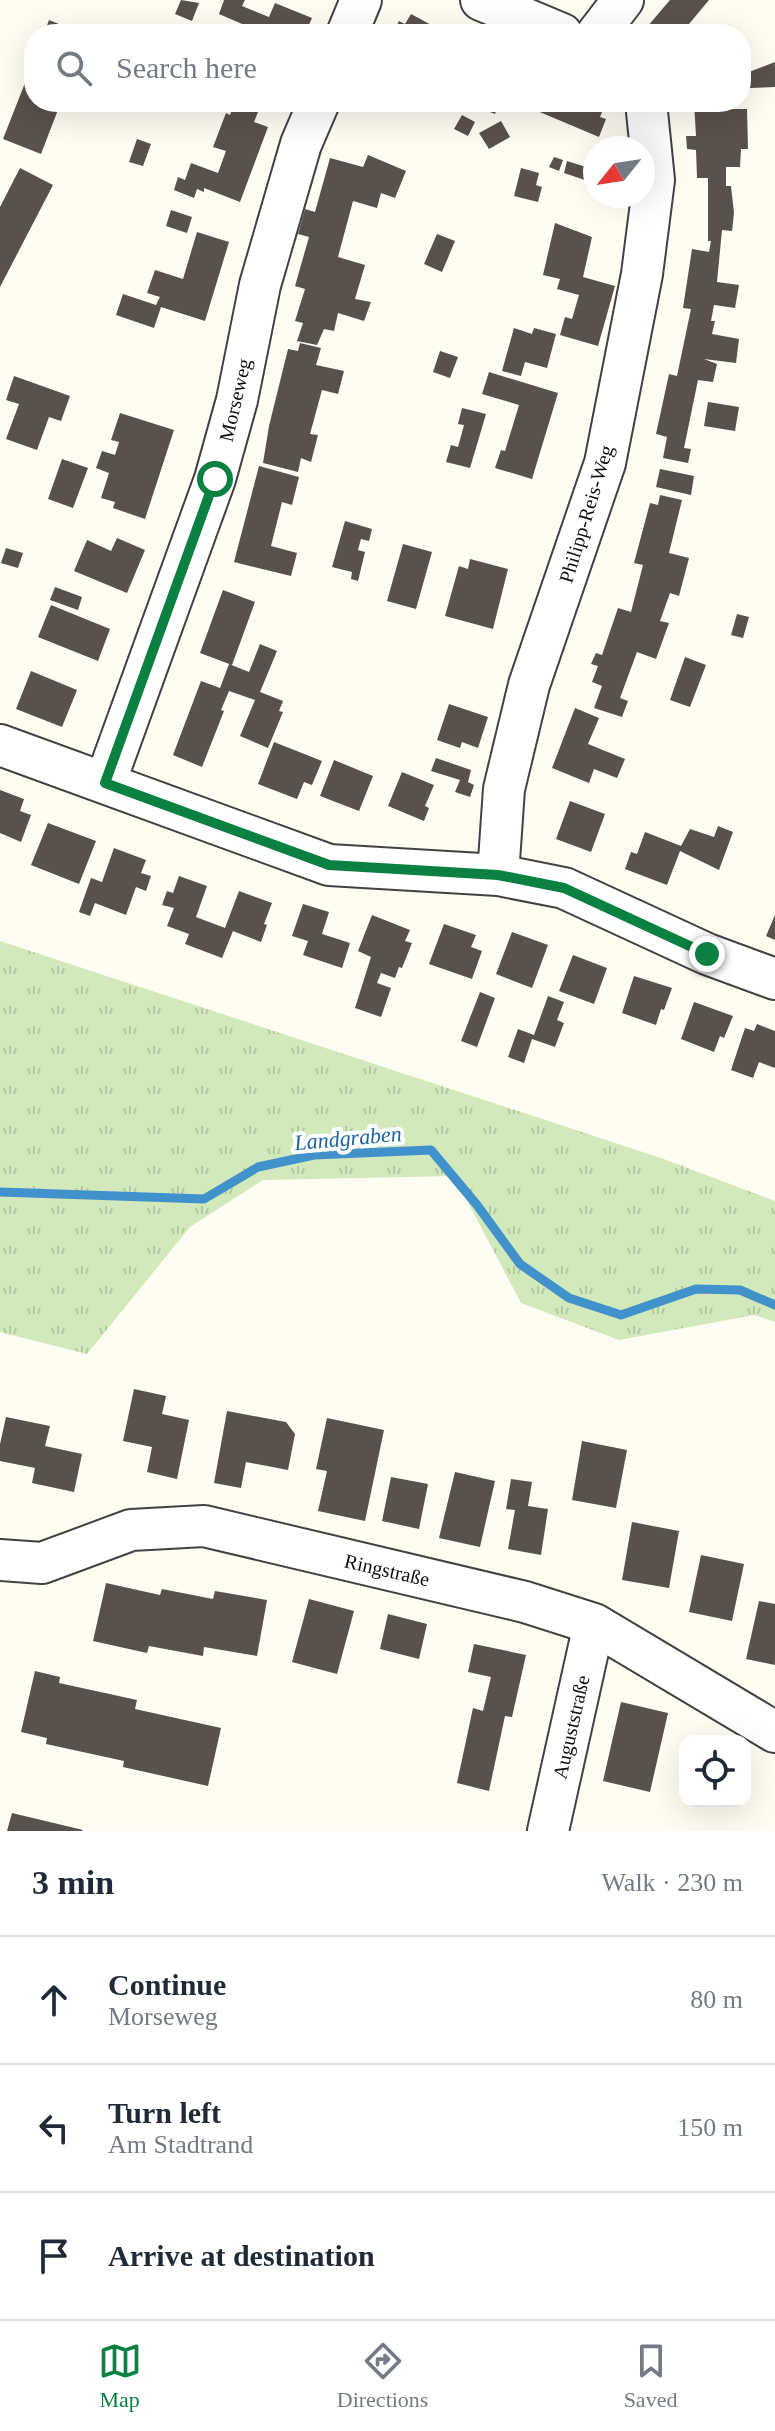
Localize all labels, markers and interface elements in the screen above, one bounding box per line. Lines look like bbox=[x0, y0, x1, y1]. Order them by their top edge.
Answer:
search box bbox=[24, 24, 751, 112]
icon: search bbox=[52, 46, 96, 90]
text: Search here bbox=[116, 51, 257, 84]
north arrow bbox=[583, 136, 655, 208]
street label: Morseweg bbox=[215, 356, 256, 444]
street label: Philipp-Reis-Weg bbox=[555, 442, 618, 586]
route start bbox=[197, 461, 233, 497]
route end bbox=[689, 936, 725, 972]
water label: Landgraben bbox=[292, 1121, 403, 1155]
street label: Ringstraße bbox=[342, 1550, 432, 1591]
street label: Auguststraße bbox=[548, 1673, 595, 1781]
map controls bbox=[679, 1735, 751, 1807]
button: locate bbox=[679, 1735, 751, 1807]
text: 3 min bbox=[32, 1864, 114, 1901]
text: Walk · 230 m bbox=[601, 1868, 743, 1897]
text: Continue bbox=[108, 1968, 226, 2001]
icon: ahead bbox=[32, 1978, 76, 2022]
text: 80 m bbox=[690, 1985, 743, 2014]
text: Morseweg bbox=[108, 2002, 218, 2031]
text: Turn left bbox=[108, 2096, 221, 2129]
icon: left bbox=[32, 2106, 76, 2150]
text: 150 m bbox=[677, 2113, 743, 2142]
text: Am Stadtrand bbox=[108, 2130, 253, 2159]
icon: arrive bbox=[32, 2234, 76, 2278]
text: Arrive at destination bbox=[108, 2239, 375, 2272]
tab: Map bbox=[98, 2339, 142, 2413]
tab: Directions bbox=[337, 2339, 428, 2413]
tab: Saved bbox=[624, 2339, 677, 2413]

